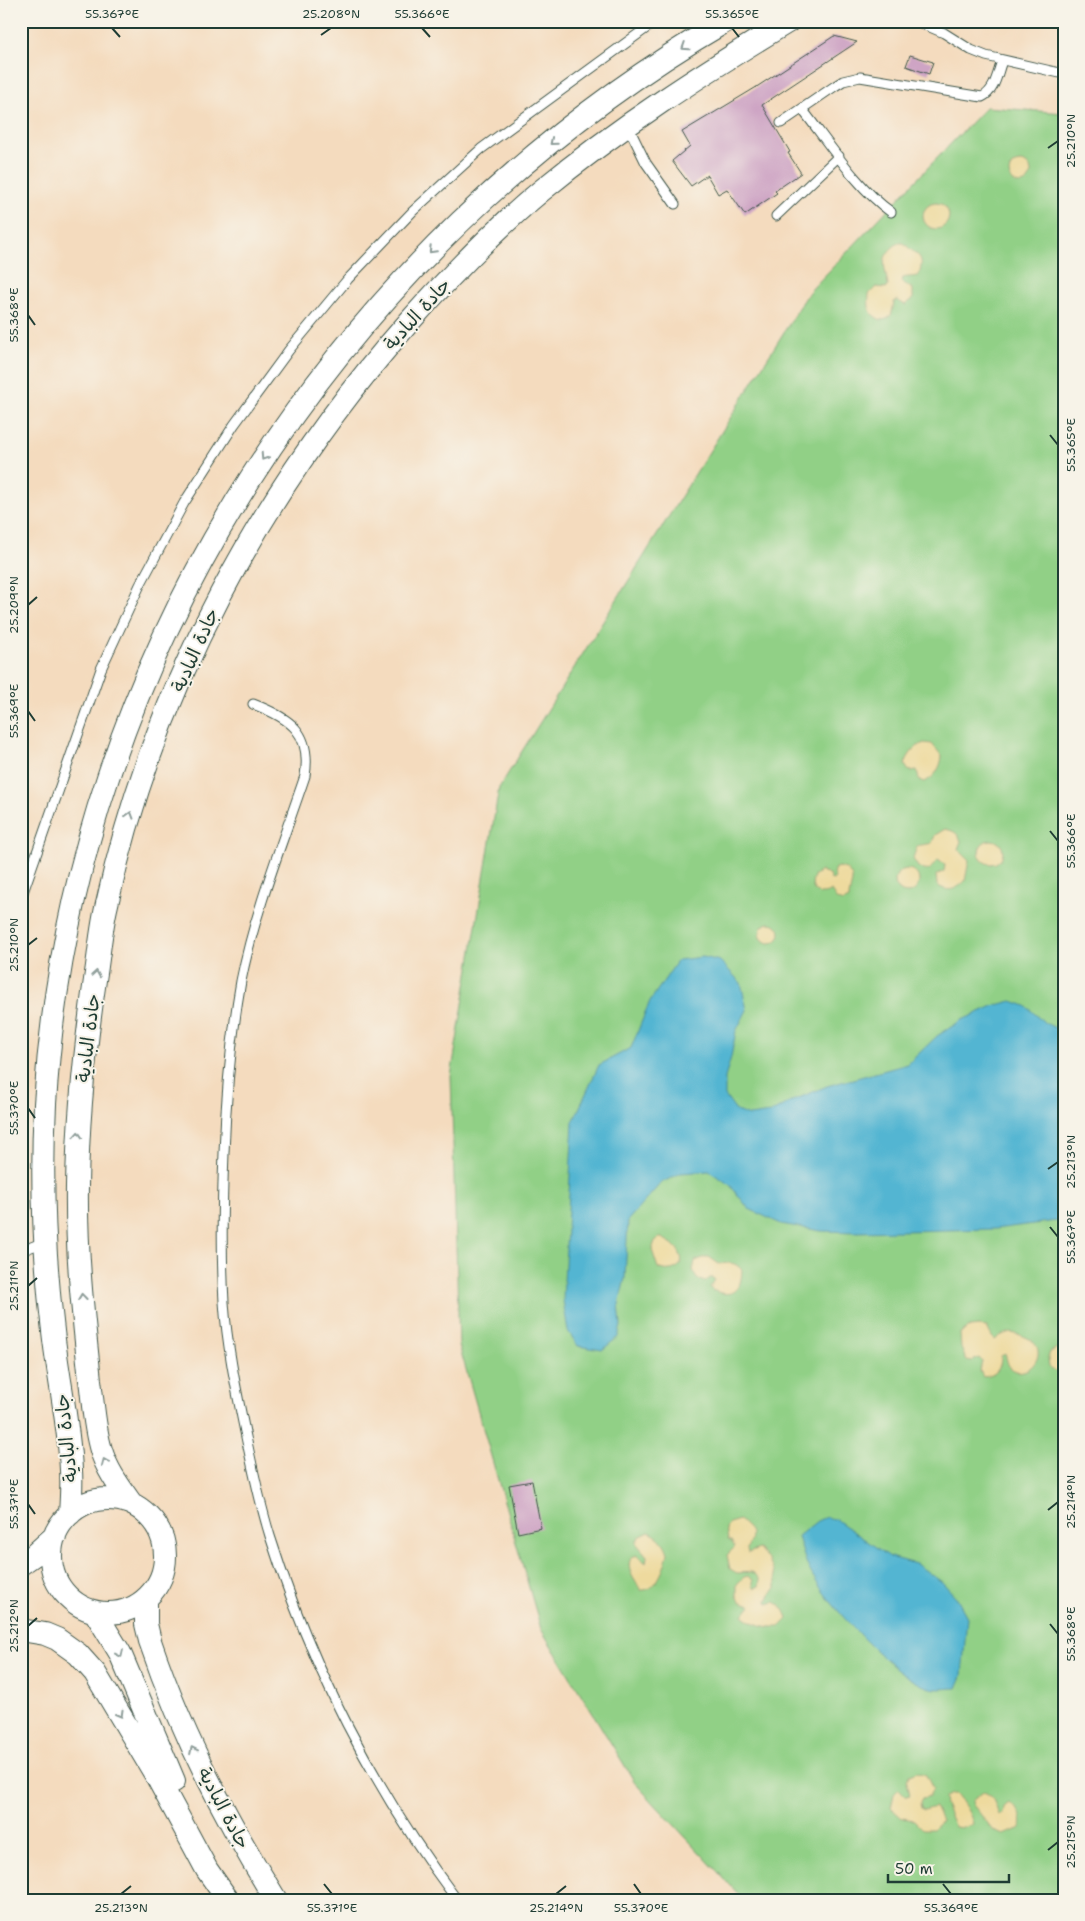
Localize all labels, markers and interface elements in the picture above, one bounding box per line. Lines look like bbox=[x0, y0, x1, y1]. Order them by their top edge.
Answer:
text: 55.367°E bbox=[85, 6, 139, 22]
text: 25.208°N bbox=[302, 6, 360, 22]
text: 55.366°E bbox=[394, 6, 450, 22]
text: 55.365°E bbox=[705, 6, 759, 22]
one-way arrow bbox=[681, 41, 691, 50]
text: 25.210°N bbox=[1063, 114, 1079, 168]
one-way arrow bbox=[550, 136, 559, 144]
one-way arrow bbox=[429, 244, 438, 253]
street label: جادة البادية bbox=[378, 273, 456, 355]
text: 55.368°E bbox=[6, 288, 22, 342]
text: 55.365°E bbox=[1063, 418, 1079, 472]
one-way arrow bbox=[260, 452, 270, 461]
text: 25.209°N bbox=[6, 576, 22, 634]
street label: جادة البادية bbox=[165, 604, 225, 696]
text: 55.369°E bbox=[6, 684, 22, 738]
one-way arrow bbox=[125, 812, 135, 820]
text: 55.366°E bbox=[1063, 813, 1079, 869]
text: 25.210°N bbox=[6, 918, 22, 972]
one-way arrow bbox=[90, 969, 100, 978]
street label: جادة البادية bbox=[70, 992, 106, 1084]
text: 55.370°E bbox=[6, 1081, 22, 1135]
one-way arrow bbox=[73, 1131, 84, 1139]
text: 25.213°N bbox=[1063, 1135, 1079, 1189]
text: 55.367°E bbox=[1063, 1210, 1079, 1264]
text: 25.211°N bbox=[6, 1261, 22, 1311]
one-way arrow bbox=[76, 1293, 87, 1301]
street label: جادة البادية bbox=[49, 1392, 83, 1484]
one-way arrow bbox=[101, 1458, 112, 1467]
text: 25.214°N bbox=[1063, 1475, 1079, 1529]
text: 55.371°E bbox=[6, 1479, 22, 1529]
text: 25.212°N bbox=[6, 1599, 22, 1653]
text: 55.368°E bbox=[1063, 1607, 1079, 1661]
one-way arrow bbox=[114, 1649, 125, 1658]
one-way arrow bbox=[114, 1708, 124, 1717]
one-way arrow bbox=[189, 1746, 199, 1755]
street label: جادة البادية bbox=[192, 1763, 256, 1853]
text: 25.215°N bbox=[1063, 1815, 1079, 1869]
scale bar bbox=[888, 1851, 1009, 1883]
text: 50 m bbox=[895, 1859, 933, 1879]
text: 25.213°N bbox=[94, 1900, 148, 1916]
text: 55.371°E bbox=[307, 1900, 357, 1916]
text: 25.214°N bbox=[529, 1900, 583, 1916]
text: 55.370°E bbox=[614, 1900, 668, 1916]
text: 55.369°E bbox=[924, 1900, 978, 1916]

